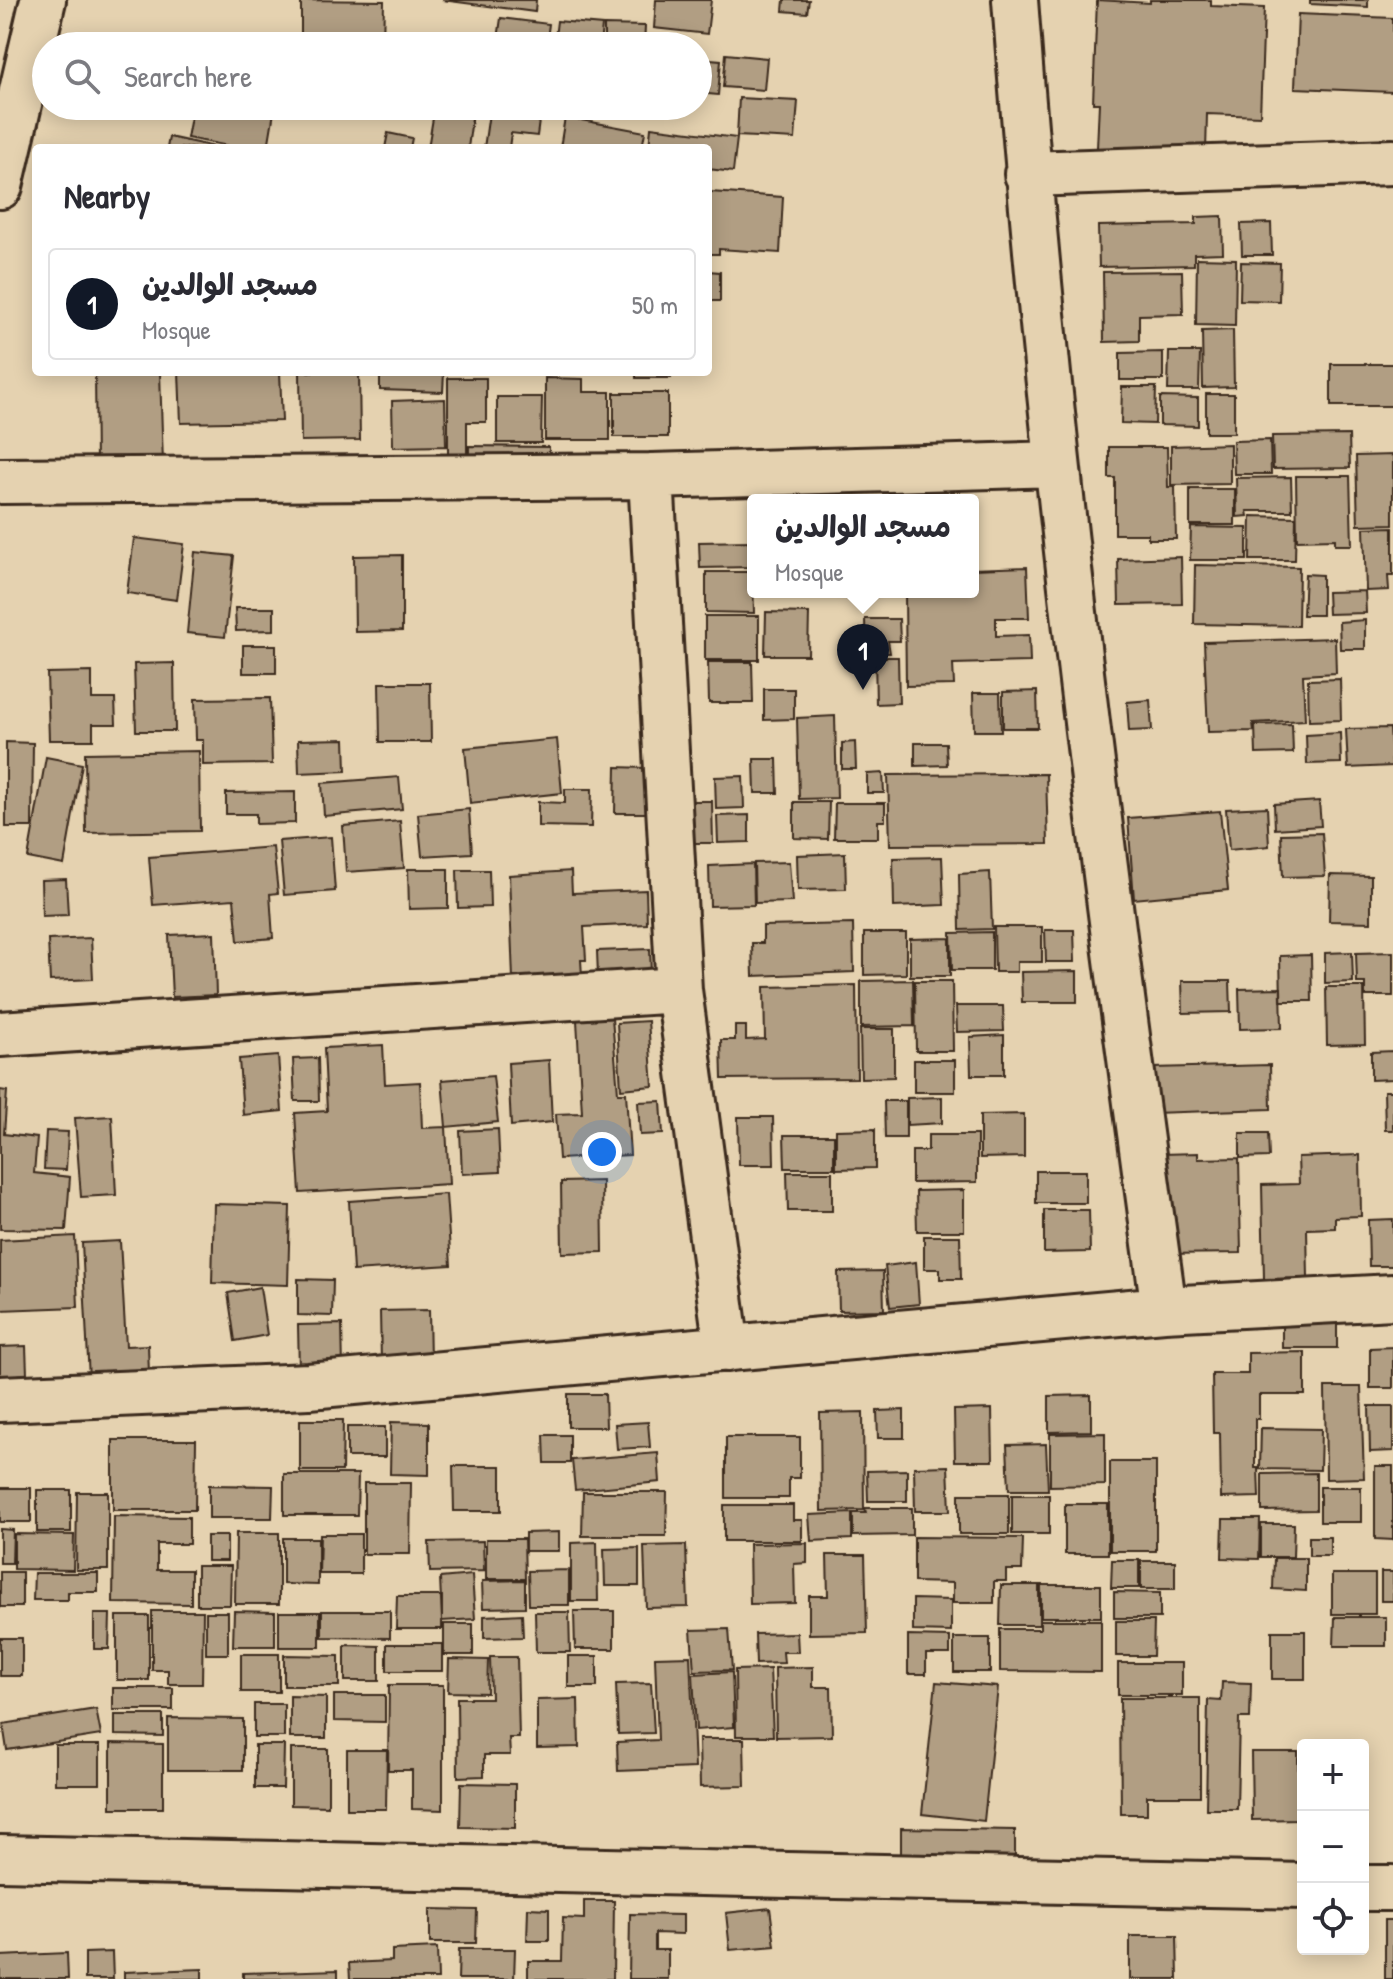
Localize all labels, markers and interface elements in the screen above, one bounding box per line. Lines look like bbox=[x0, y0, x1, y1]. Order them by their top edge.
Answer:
search box bbox=[32, 32, 712, 120]
icon: search bbox=[60, 54, 104, 98]
text: Search here bbox=[124, 56, 252, 96]
text: Nearby bbox=[64, 173, 150, 219]
text: مسجد الوالدين bbox=[142, 264, 318, 304]
text: 1 bbox=[87, 287, 97, 322]
text: 50 m bbox=[632, 287, 678, 322]
text: Mosque bbox=[142, 312, 211, 347]
popup bbox=[747, 494, 979, 598]
text: مسجد الوالدين bbox=[775, 506, 951, 546]
text: Mosque bbox=[775, 554, 844, 589]
pin: 1 bbox=[837, 624, 889, 690]
your location bbox=[582, 1132, 622, 1172]
map controls bbox=[1297, 1739, 1369, 1955]
button: + bbox=[1297, 1739, 1369, 1811]
button: − bbox=[1297, 1811, 1369, 1883]
button: locate bbox=[1297, 1883, 1369, 1955]

